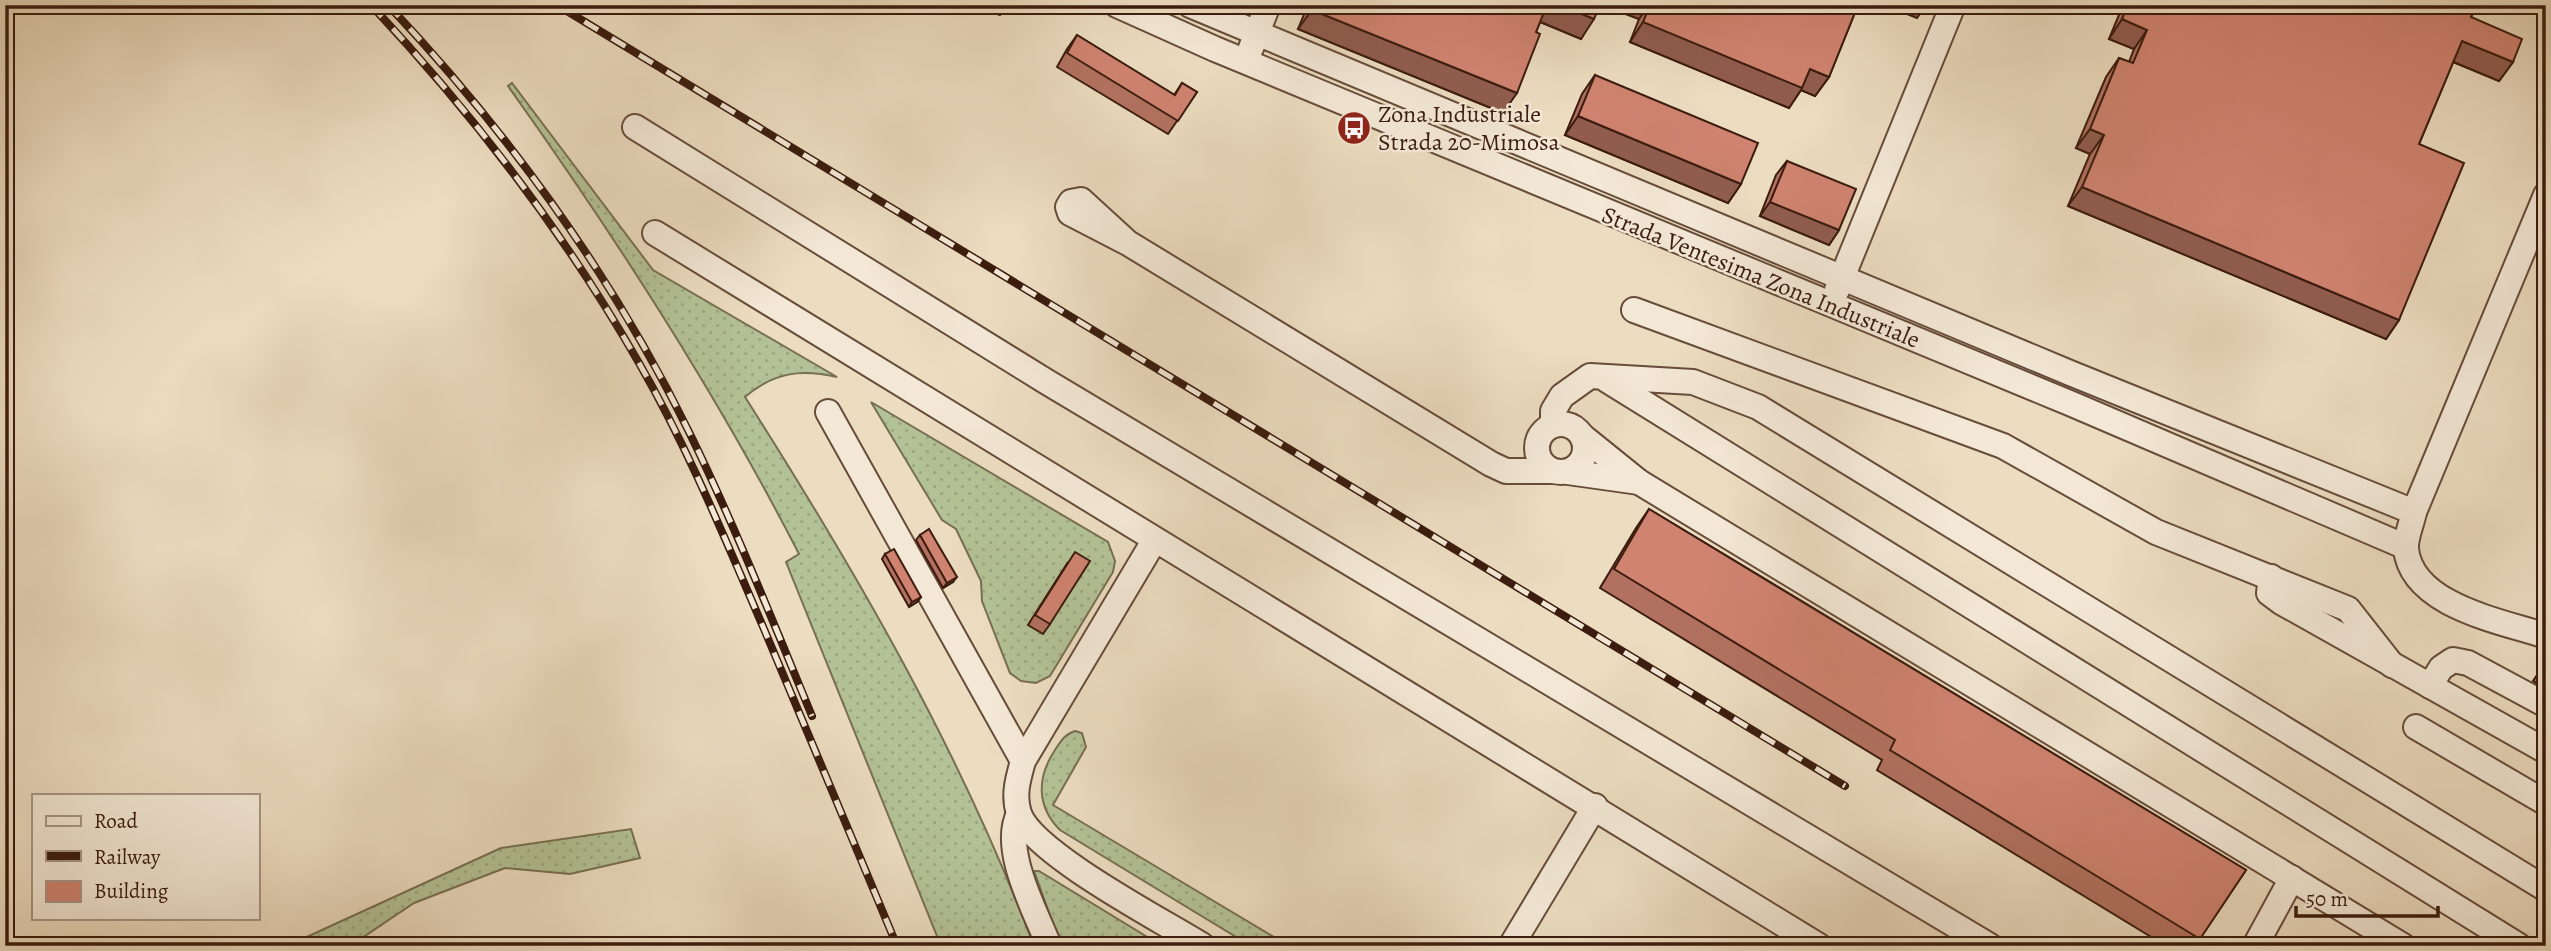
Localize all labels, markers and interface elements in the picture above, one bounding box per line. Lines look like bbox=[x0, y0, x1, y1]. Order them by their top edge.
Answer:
place label: Zona Industriale Strada 20-Mimosa bbox=[1378, 98, 1561, 158]
bus stop icon: Zona Industriale Strada 20-Mimosa bbox=[1335, 109, 1373, 147]
street label: Strada Ventesima Zona Industriale bbox=[1597, 198, 1925, 356]
legend bbox=[32, 794, 259, 920]
text: Road bbox=[94, 807, 138, 835]
text: Railway bbox=[94, 843, 161, 871]
scale bar bbox=[2296, 874, 2437, 918]
text: Building bbox=[94, 877, 169, 905]
text: 50 m bbox=[2306, 885, 2348, 913]

